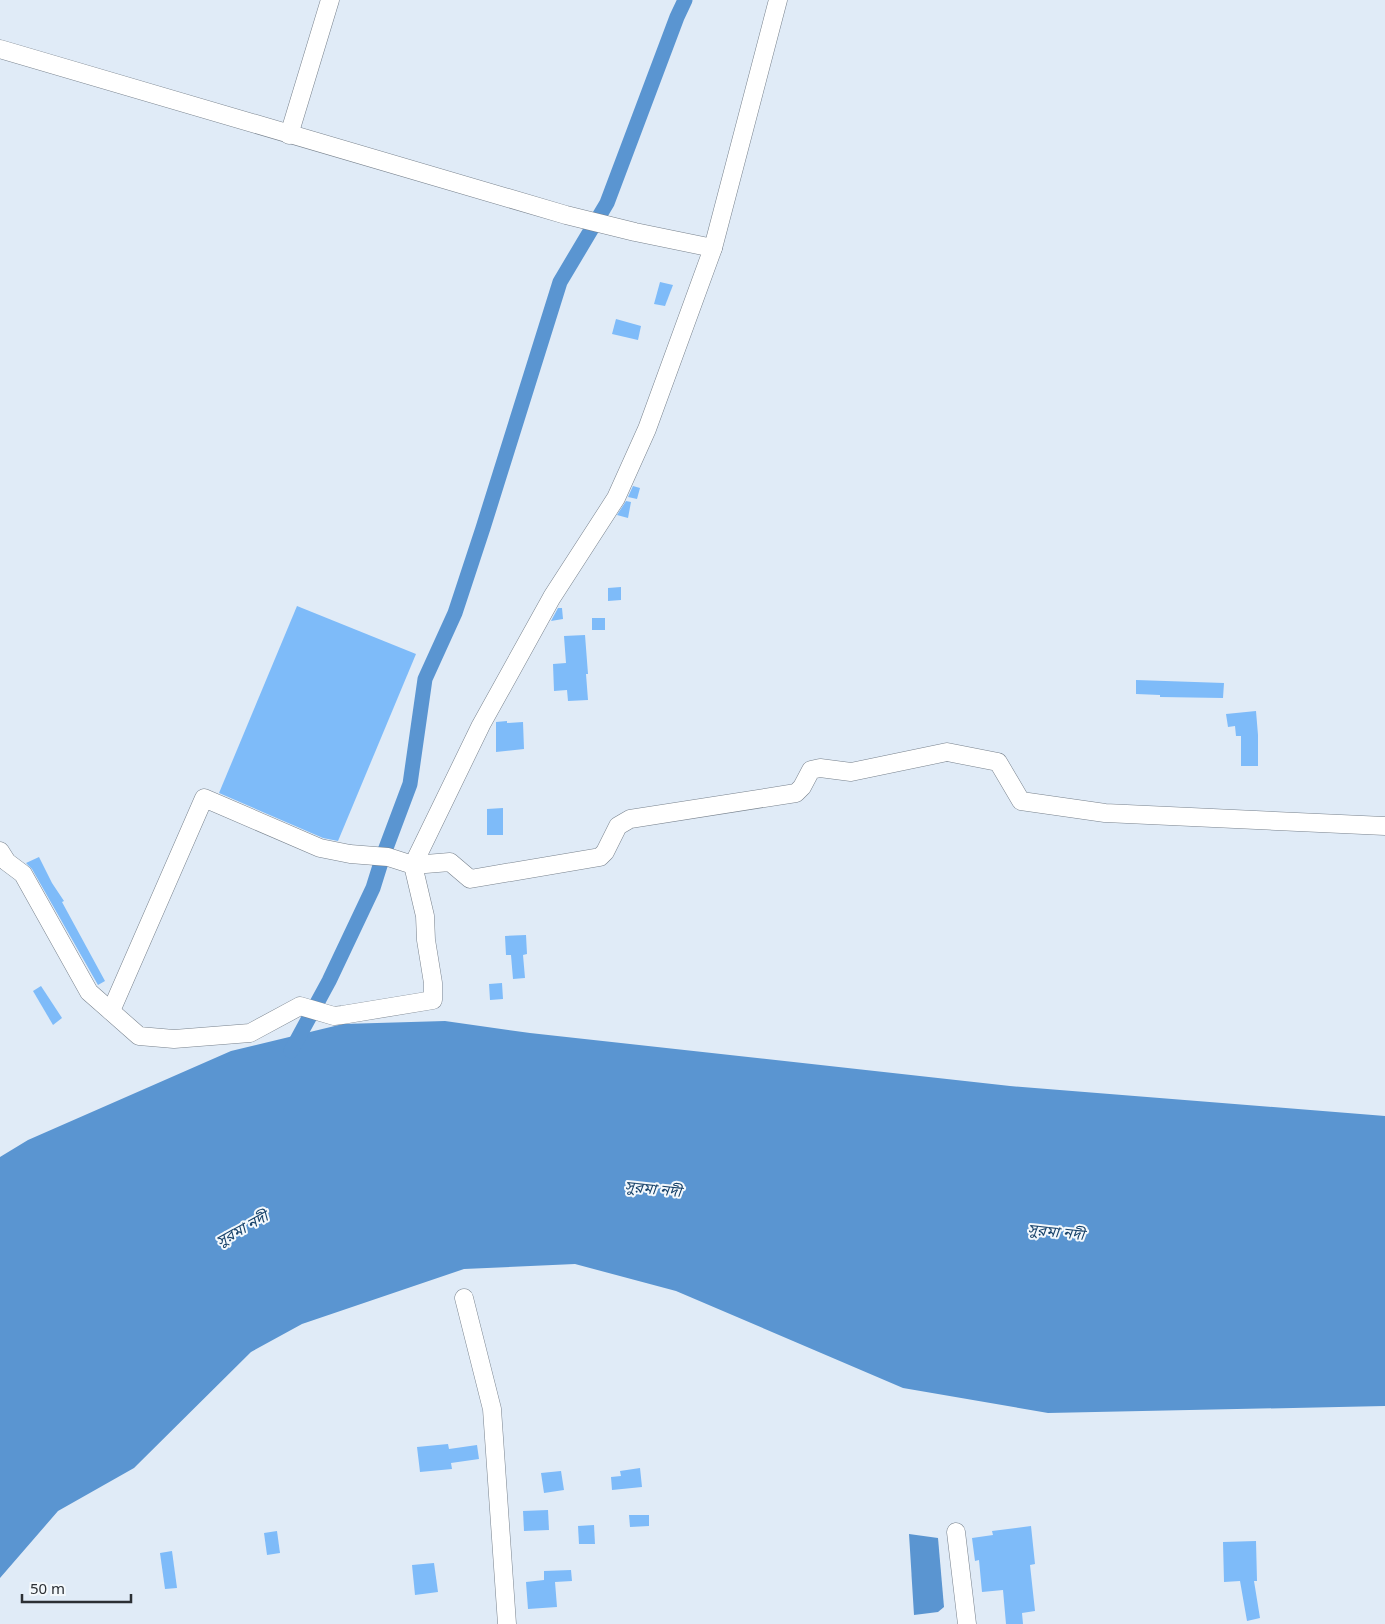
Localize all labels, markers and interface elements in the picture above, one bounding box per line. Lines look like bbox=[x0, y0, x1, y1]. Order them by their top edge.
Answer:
water label: সুরমা নদী bbox=[624, 1175, 685, 1201]
water label: সুরমা নদী bbox=[212, 1204, 274, 1251]
water label: সুরমা নদী bbox=[1027, 1218, 1088, 1244]
scale bar bbox=[22, 1572, 131, 1604]
text: 50 m bbox=[30, 1578, 65, 1598]

